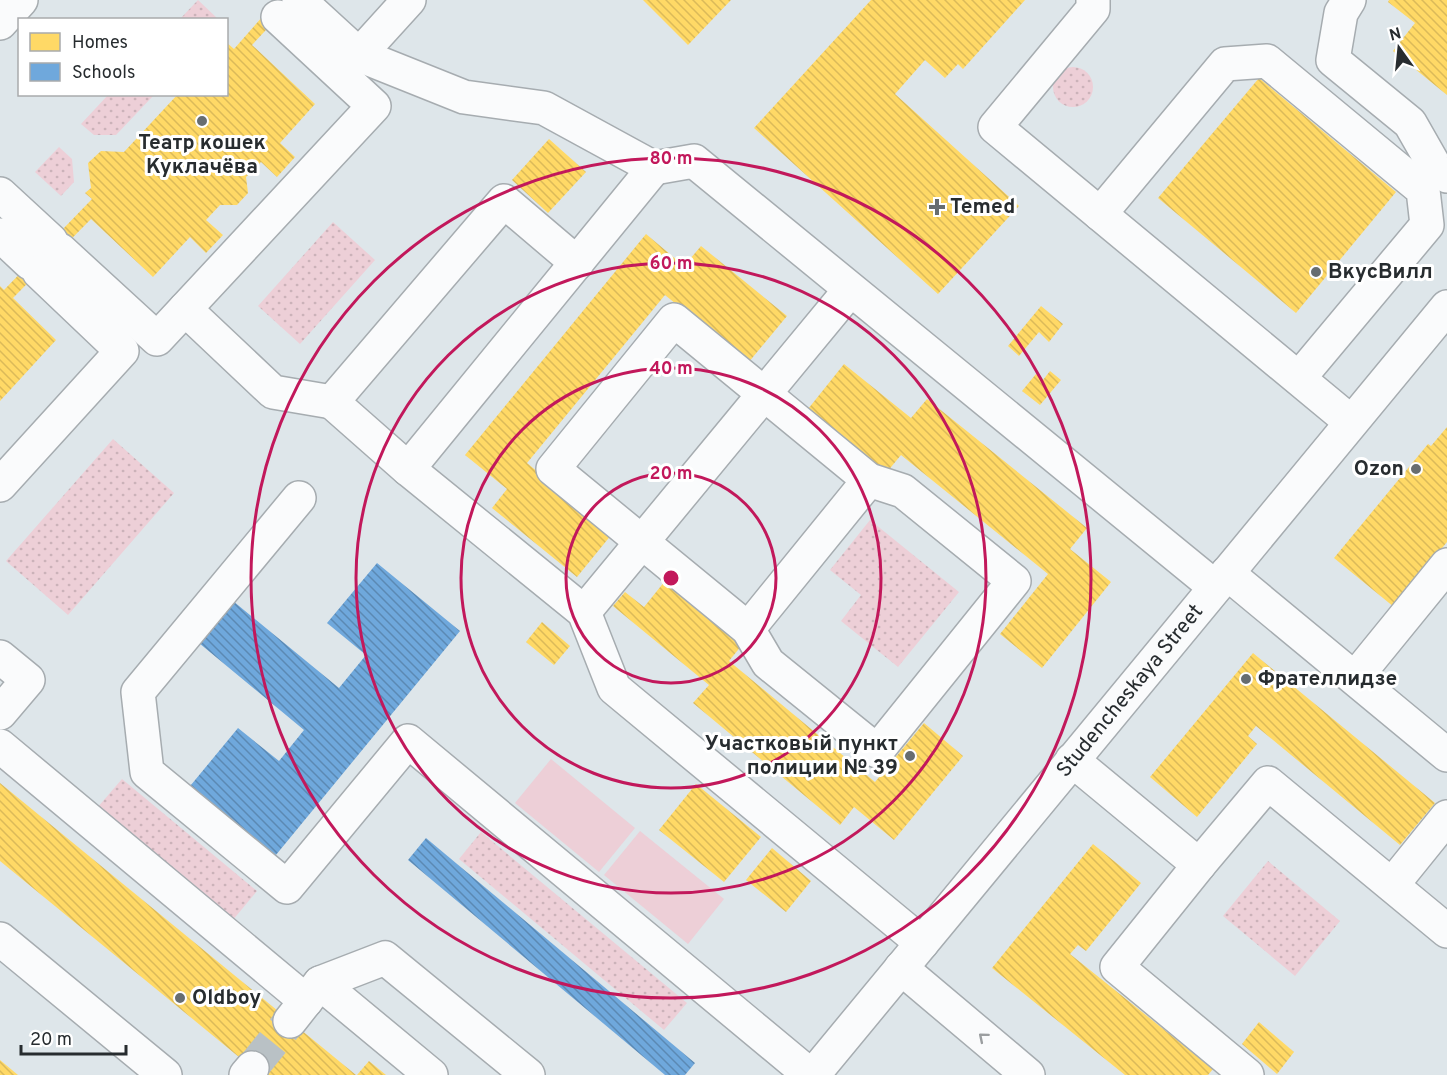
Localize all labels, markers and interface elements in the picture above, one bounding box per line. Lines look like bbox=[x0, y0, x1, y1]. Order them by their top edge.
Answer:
legend bbox=[18, 18, 228, 96]
north arrow bbox=[1369, 18, 1429, 78]
text: N bbox=[1387, 24, 1404, 47]
text: Homes bbox=[72, 32, 128, 55]
text: Schools bbox=[72, 62, 135, 85]
marker: Театр кошек Куклачёва bbox=[195, 114, 209, 128]
place label: Театр кошек Куклачёва bbox=[138, 130, 266, 181]
text: 80 m bbox=[649, 148, 693, 171]
place label: Temed bbox=[950, 194, 1015, 221]
marker: Temed bbox=[928, 198, 946, 216]
text: 60 m bbox=[649, 253, 693, 276]
place label: ВкусВилл bbox=[1328, 259, 1433, 286]
marker: ВкусВилл bbox=[1309, 265, 1323, 279]
text: 40 m bbox=[649, 358, 693, 381]
place label: Ozon bbox=[1354, 456, 1404, 483]
marker: Ozon bbox=[1409, 462, 1423, 476]
text: 20 m bbox=[649, 463, 693, 486]
centre of rings bbox=[661, 568, 681, 588]
street label: Studencheskaya Street bbox=[1051, 599, 1209, 783]
place label: Фрателлидзе bbox=[1258, 666, 1397, 693]
marker: Фрателлидзе bbox=[1239, 672, 1253, 686]
place label: Участковый пункт полиции № 39 bbox=[704, 731, 898, 782]
marker: Участковый пункт полиции № 39 bbox=[903, 749, 917, 763]
place label: Oldboy bbox=[192, 985, 261, 1012]
marker: Oldboy bbox=[173, 991, 187, 1005]
scale bar bbox=[21, 1018, 126, 1056]
text: 20 m bbox=[30, 1029, 72, 1052]
one-way arrow bbox=[979, 1034, 990, 1045]

